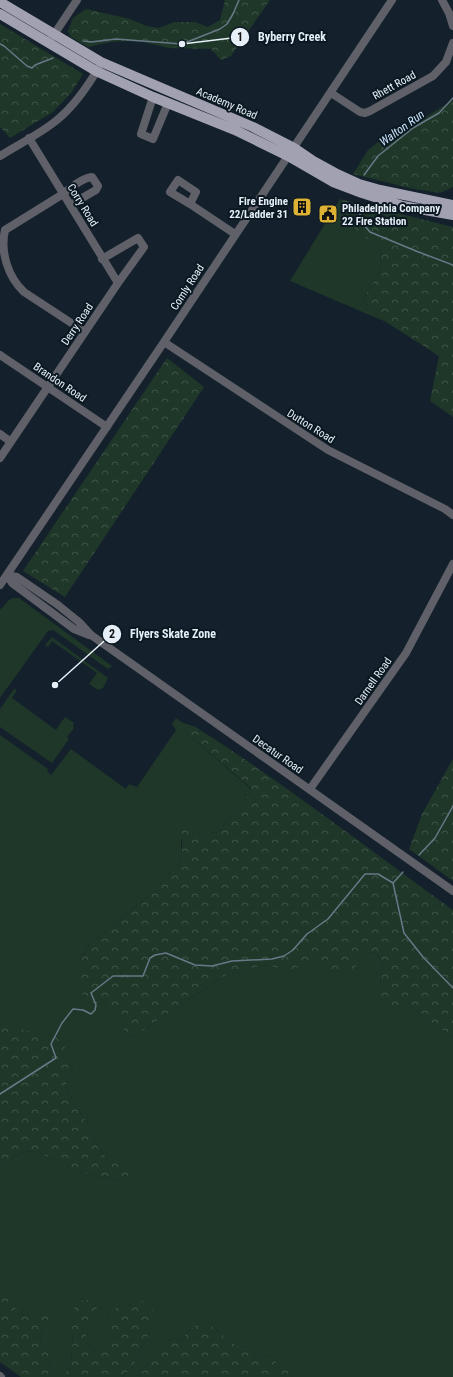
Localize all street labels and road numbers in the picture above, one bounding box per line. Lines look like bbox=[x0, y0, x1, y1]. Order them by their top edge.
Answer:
street label: Rhett Road bbox=[370, 68, 418, 103]
street label: Academy Road bbox=[194, 85, 259, 122]
street label: Corry Road bbox=[64, 182, 101, 229]
street label: Comly Road bbox=[168, 262, 207, 313]
street label: Derry Road bbox=[59, 301, 96, 348]
street label: Brandon Road bbox=[31, 360, 88, 405]
street label: Dutton Road bbox=[285, 407, 337, 446]
street label: Darnell Road bbox=[352, 655, 395, 708]
street label: Decatur Road bbox=[250, 732, 305, 776]

